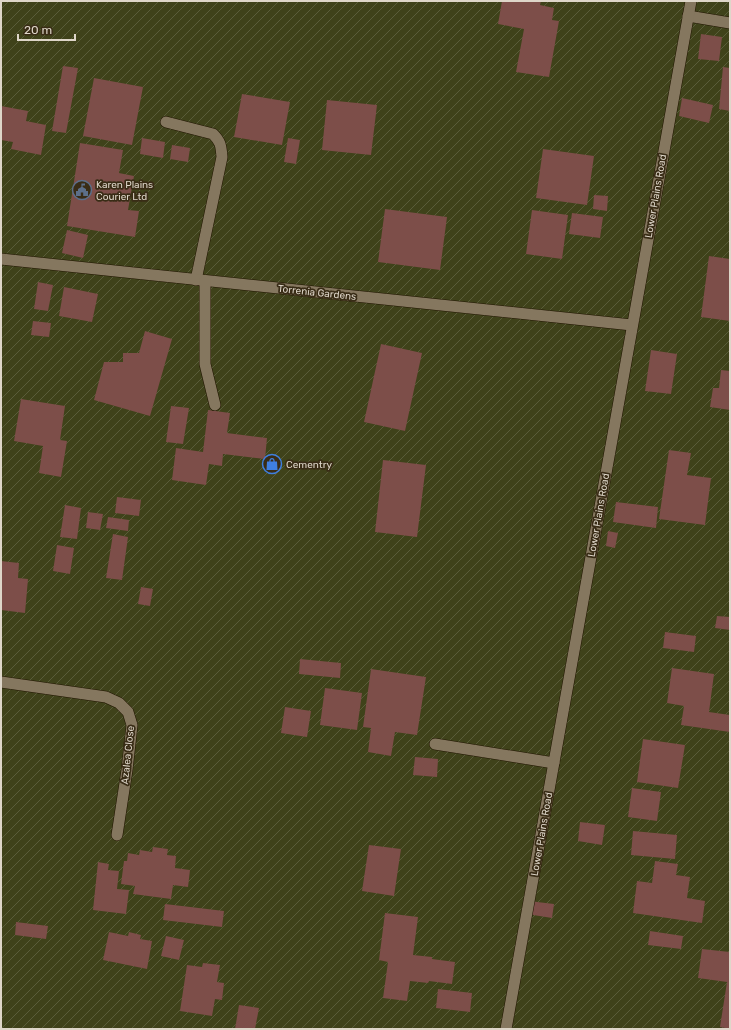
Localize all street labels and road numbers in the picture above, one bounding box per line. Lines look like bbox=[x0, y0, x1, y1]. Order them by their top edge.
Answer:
street label: Lower Plains Road bbox=[643, 153, 669, 239]
street label: Torrenia Gardens bbox=[277, 283, 357, 303]
street label: Lower Plains Road bbox=[586, 472, 612, 558]
street label: Azalea Close bbox=[119, 725, 137, 785]
street label: Lower Plains Road bbox=[529, 791, 555, 877]

